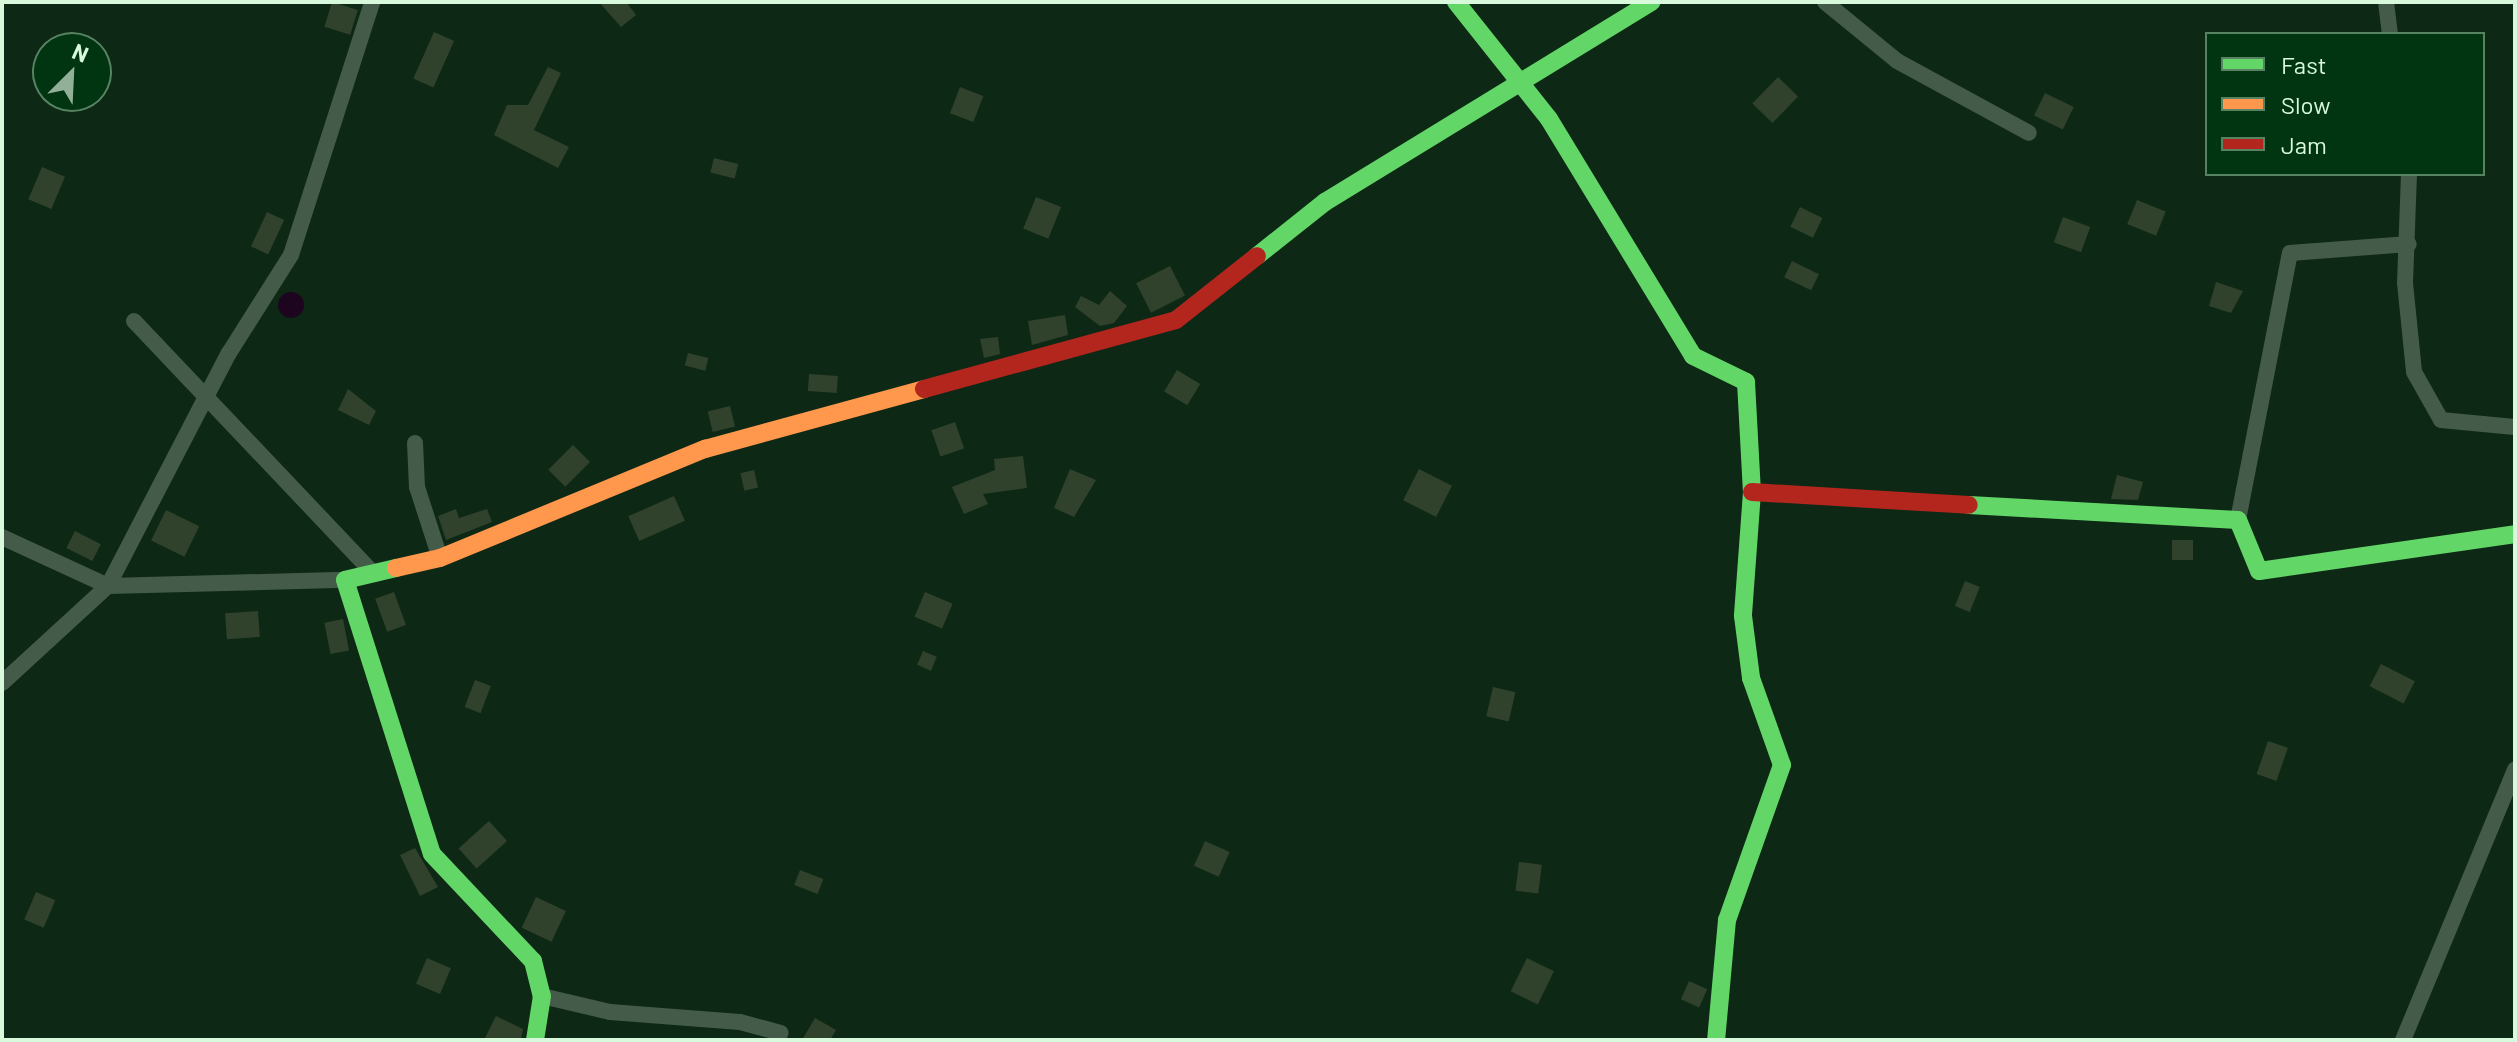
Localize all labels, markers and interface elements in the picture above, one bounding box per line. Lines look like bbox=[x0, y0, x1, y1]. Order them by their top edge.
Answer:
north arrow bbox=[32, 32, 112, 112]
legend bbox=[2205, 32, 2485, 176]
text: N bbox=[69, 37, 93, 67]
text: Fast bbox=[2281, 50, 2326, 79]
text: Slow bbox=[2281, 90, 2330, 119]
text: Jam bbox=[2281, 130, 2327, 159]

